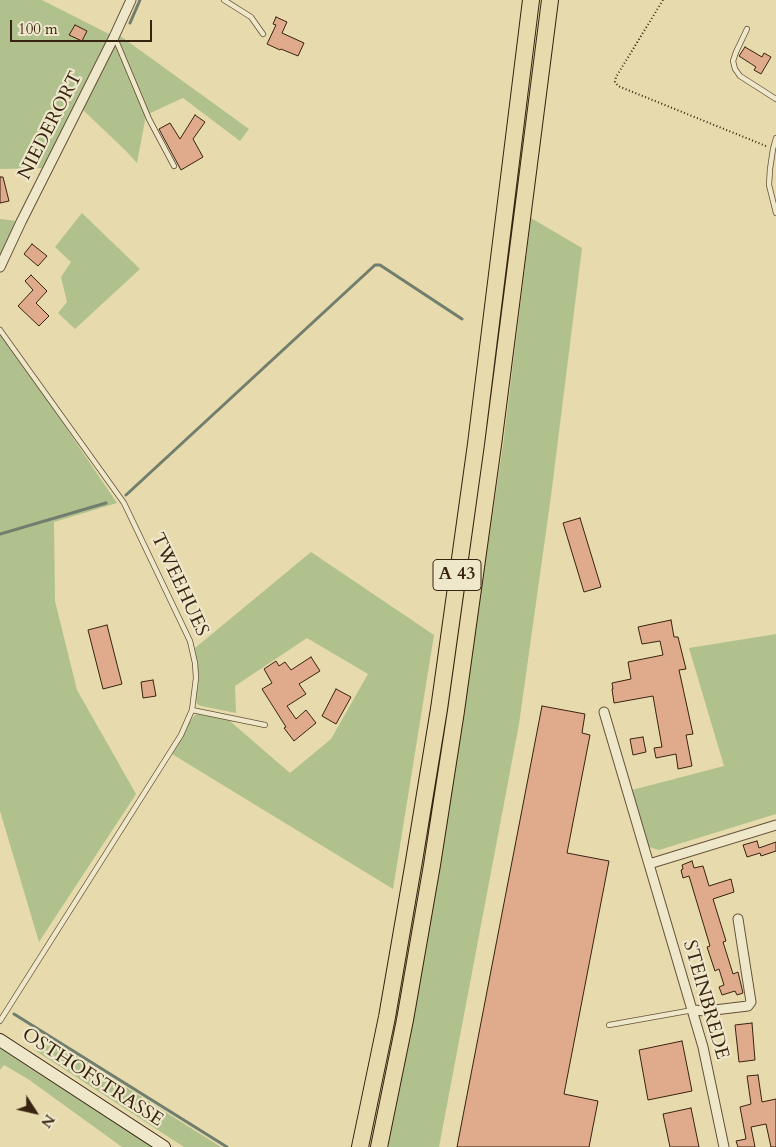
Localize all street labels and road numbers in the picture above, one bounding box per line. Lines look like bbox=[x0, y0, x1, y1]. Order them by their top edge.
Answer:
street label: NIEDERORT bbox=[14, 68, 88, 184]
street label: TWEEHUES bbox=[145, 530, 213, 640]
road number: A 43 bbox=[433, 560, 481, 590]
street label: STEINBREDE bbox=[677, 938, 733, 1062]
street label: OSTHOFSTRASSE bbox=[17, 1024, 167, 1132]

